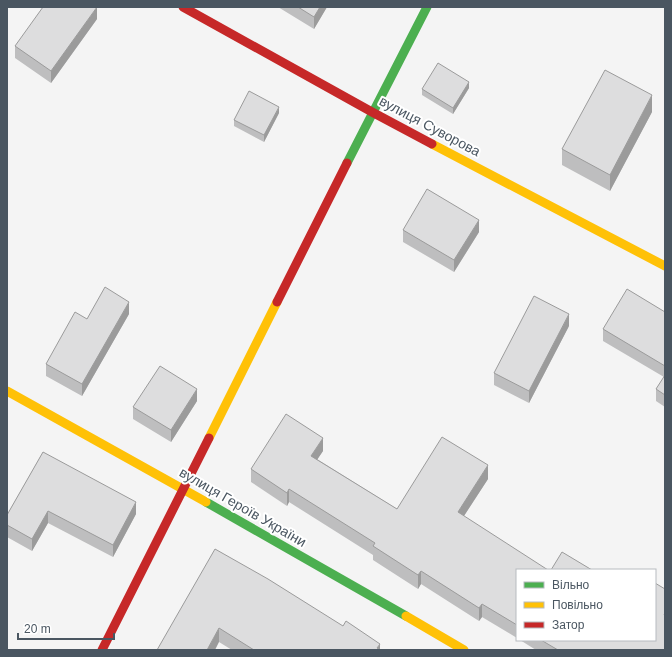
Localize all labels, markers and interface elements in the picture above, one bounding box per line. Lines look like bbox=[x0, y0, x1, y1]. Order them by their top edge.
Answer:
street label: вулиця Суворова bbox=[377, 93, 483, 159]
street label: вулиця Героїв України bbox=[177, 464, 309, 550]
legend bbox=[516, 569, 656, 641]
text: Вільно bbox=[552, 578, 590, 592]
text: Повільно bbox=[552, 598, 603, 612]
scale bar bbox=[18, 615, 114, 641]
text: Затор bbox=[552, 618, 585, 632]
text: 20 m bbox=[24, 622, 51, 636]

